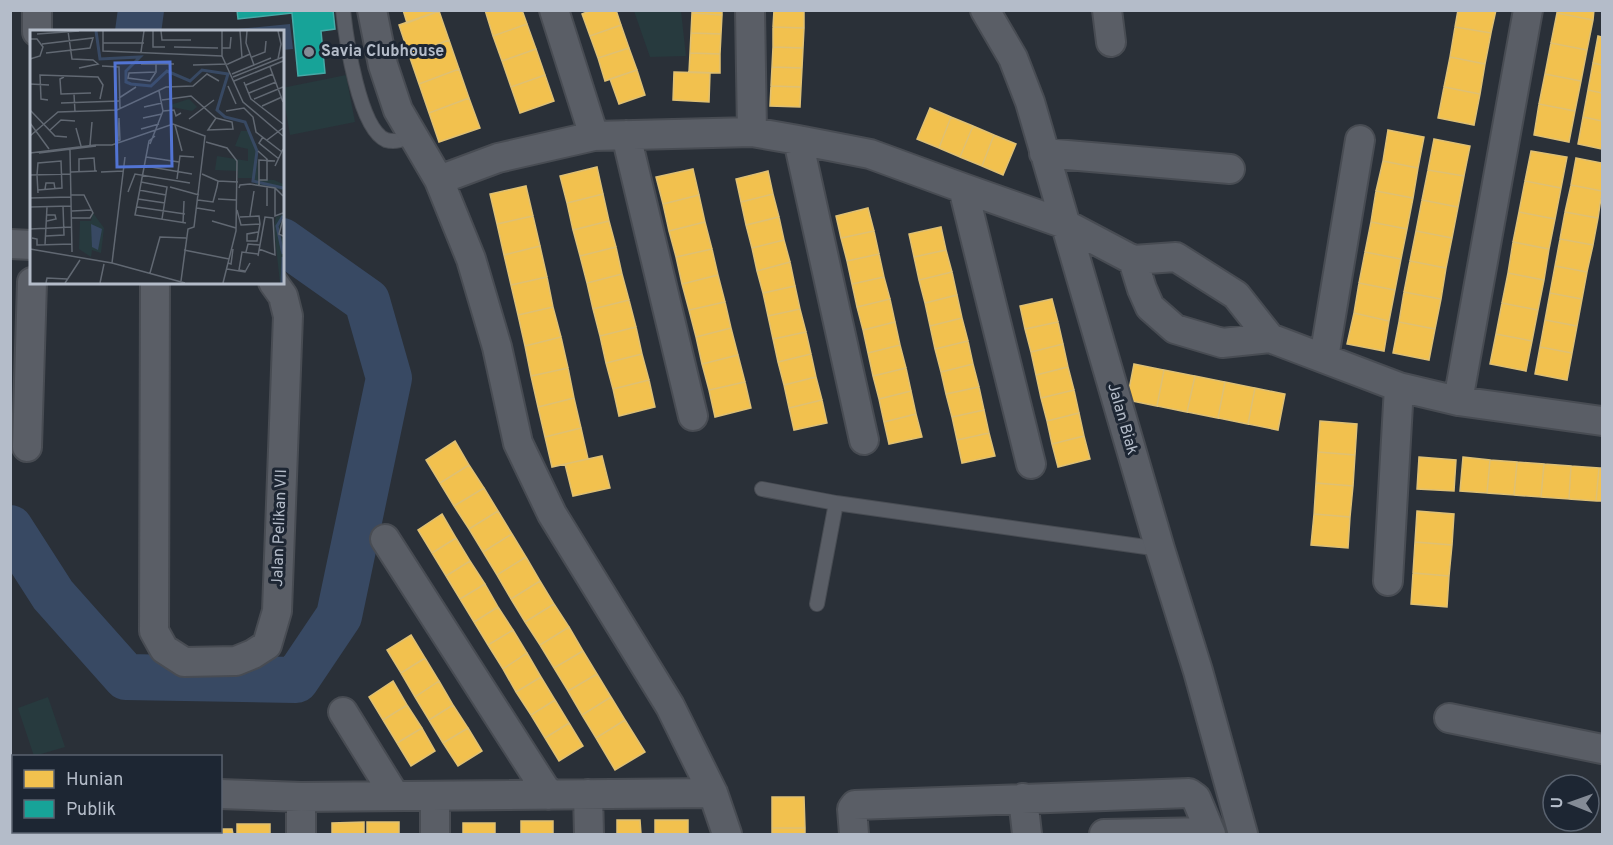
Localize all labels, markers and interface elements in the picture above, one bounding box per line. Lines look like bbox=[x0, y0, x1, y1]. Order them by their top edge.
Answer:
inset map bbox=[30, 30, 284, 284]
place label: Savia Clubhouse bbox=[321, 42, 444, 62]
marker: Savia Clubhouse bbox=[302, 45, 316, 59]
street label: Jalan Biak bbox=[1102, 381, 1142, 457]
street label: Jalan Pelikan VII bbox=[268, 469, 292, 587]
legend bbox=[12, 755, 222, 833]
text: Hunian bbox=[66, 769, 123, 792]
north arrow bbox=[1541, 773, 1601, 833]
text: U bbox=[1548, 797, 1568, 809]
text: Publik bbox=[66, 799, 116, 822]

